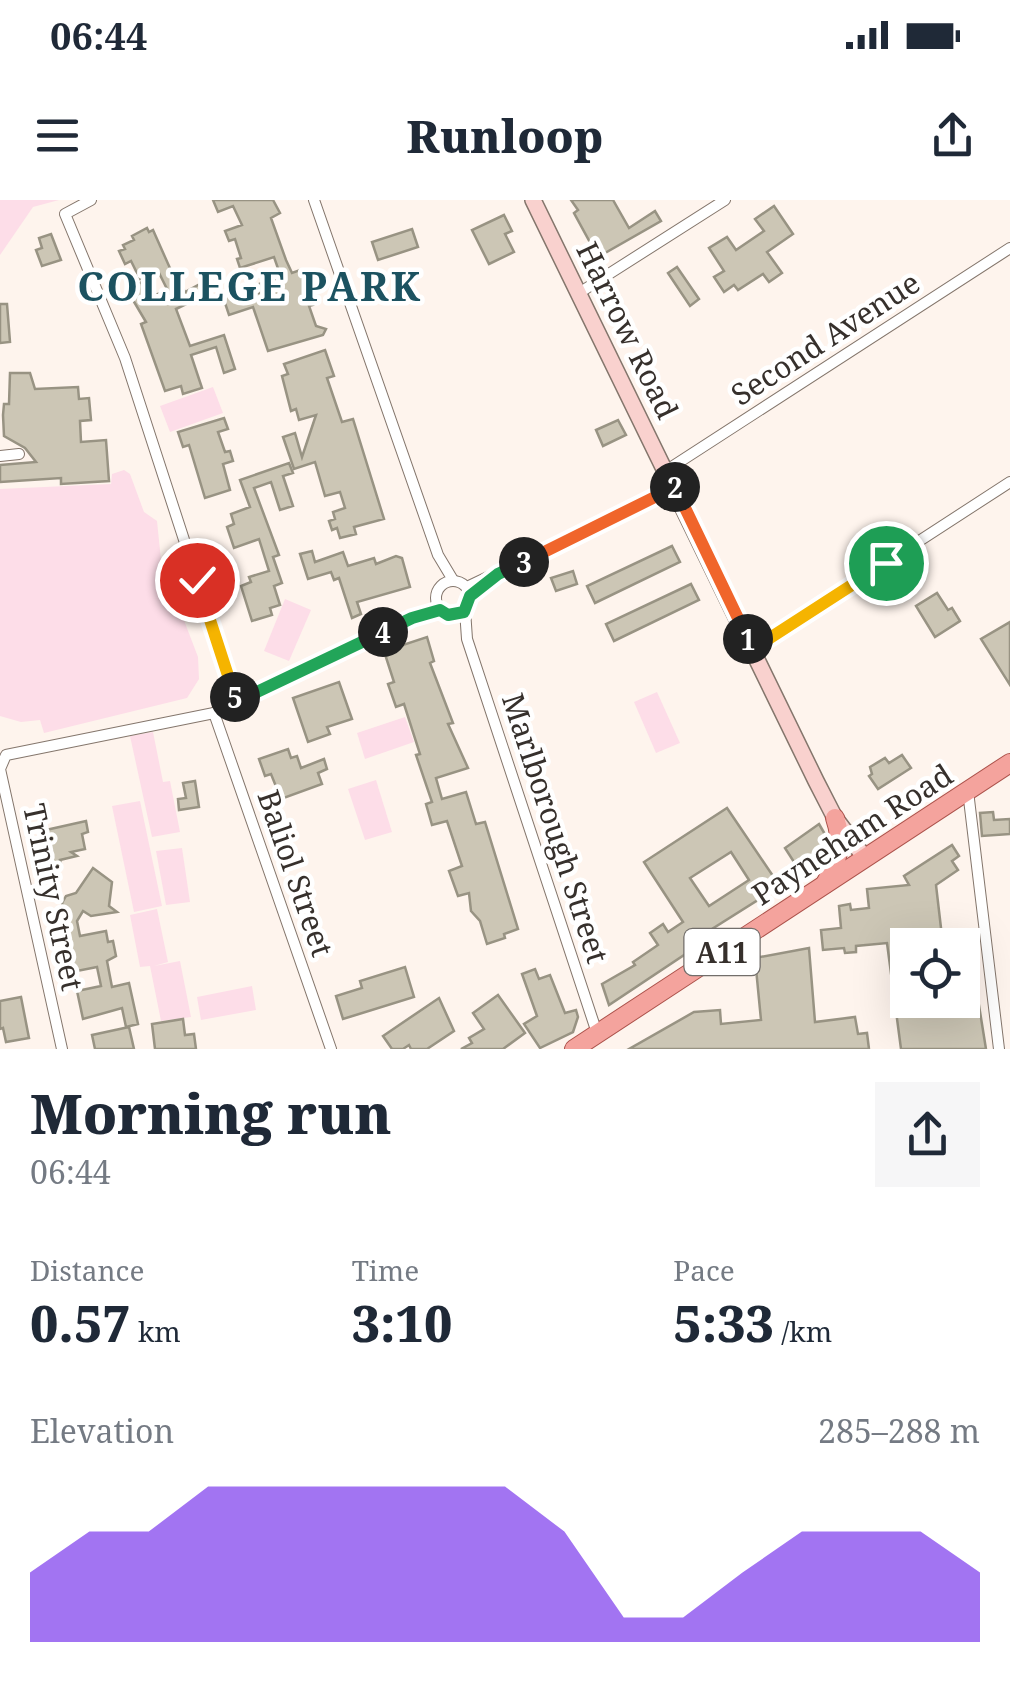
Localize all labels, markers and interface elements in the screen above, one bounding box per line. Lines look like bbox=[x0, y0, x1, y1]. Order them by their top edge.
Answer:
text: 06:44 bbox=[50, 9, 147, 61]
text: Runloop bbox=[407, 105, 603, 166]
icon: menu bbox=[30, 108, 85, 163]
icon: share bbox=[925, 108, 980, 163]
street label: Harrow Road bbox=[567, 235, 689, 425]
district label: COLLEGE PARK bbox=[77, 258, 423, 313]
street label: Second Avenue bbox=[723, 262, 927, 414]
pin: 2 bbox=[650, 462, 700, 512]
text: 2 bbox=[667, 468, 683, 506]
pin bbox=[844, 521, 929, 606]
icon: arrive bbox=[859, 536, 914, 591]
pin: 3 bbox=[499, 537, 549, 587]
pin bbox=[155, 538, 240, 623]
text: 3 bbox=[516, 543, 532, 581]
icon: check bbox=[170, 553, 225, 608]
pin: 4 bbox=[358, 607, 408, 657]
text: 4 bbox=[375, 613, 391, 651]
pin: 1 bbox=[723, 614, 773, 664]
text: 1 bbox=[740, 620, 756, 658]
pin: 5 bbox=[210, 672, 260, 722]
text: 5 bbox=[227, 678, 243, 716]
street label: Marlborough Street bbox=[493, 688, 619, 968]
street label: Payneham Road bbox=[744, 754, 960, 914]
street label: Baliol Street bbox=[248, 784, 344, 962]
street label: Trinity Street bbox=[14, 800, 94, 994]
map controls bbox=[890, 928, 980, 1018]
button: locate bbox=[890, 928, 980, 1018]
road number: A11 bbox=[684, 929, 760, 975]
text: Morning run bbox=[30, 1075, 392, 1150]
button: share bbox=[875, 1082, 980, 1187]
text: 06:44 bbox=[30, 1150, 111, 1193]
text: Distance bbox=[30, 1251, 144, 1289]
text: Time bbox=[352, 1251, 419, 1289]
text: Pace bbox=[673, 1251, 735, 1289]
text: 0.57 bbox=[30, 1289, 131, 1357]
text: 3:10 bbox=[352, 1289, 452, 1357]
text: 5:33 bbox=[673, 1289, 774, 1357]
text: km bbox=[131, 1312, 181, 1350]
text: /km bbox=[774, 1312, 832, 1350]
text: Elevation bbox=[30, 1409, 174, 1452]
text: 285–288 m bbox=[818, 1409, 980, 1452]

